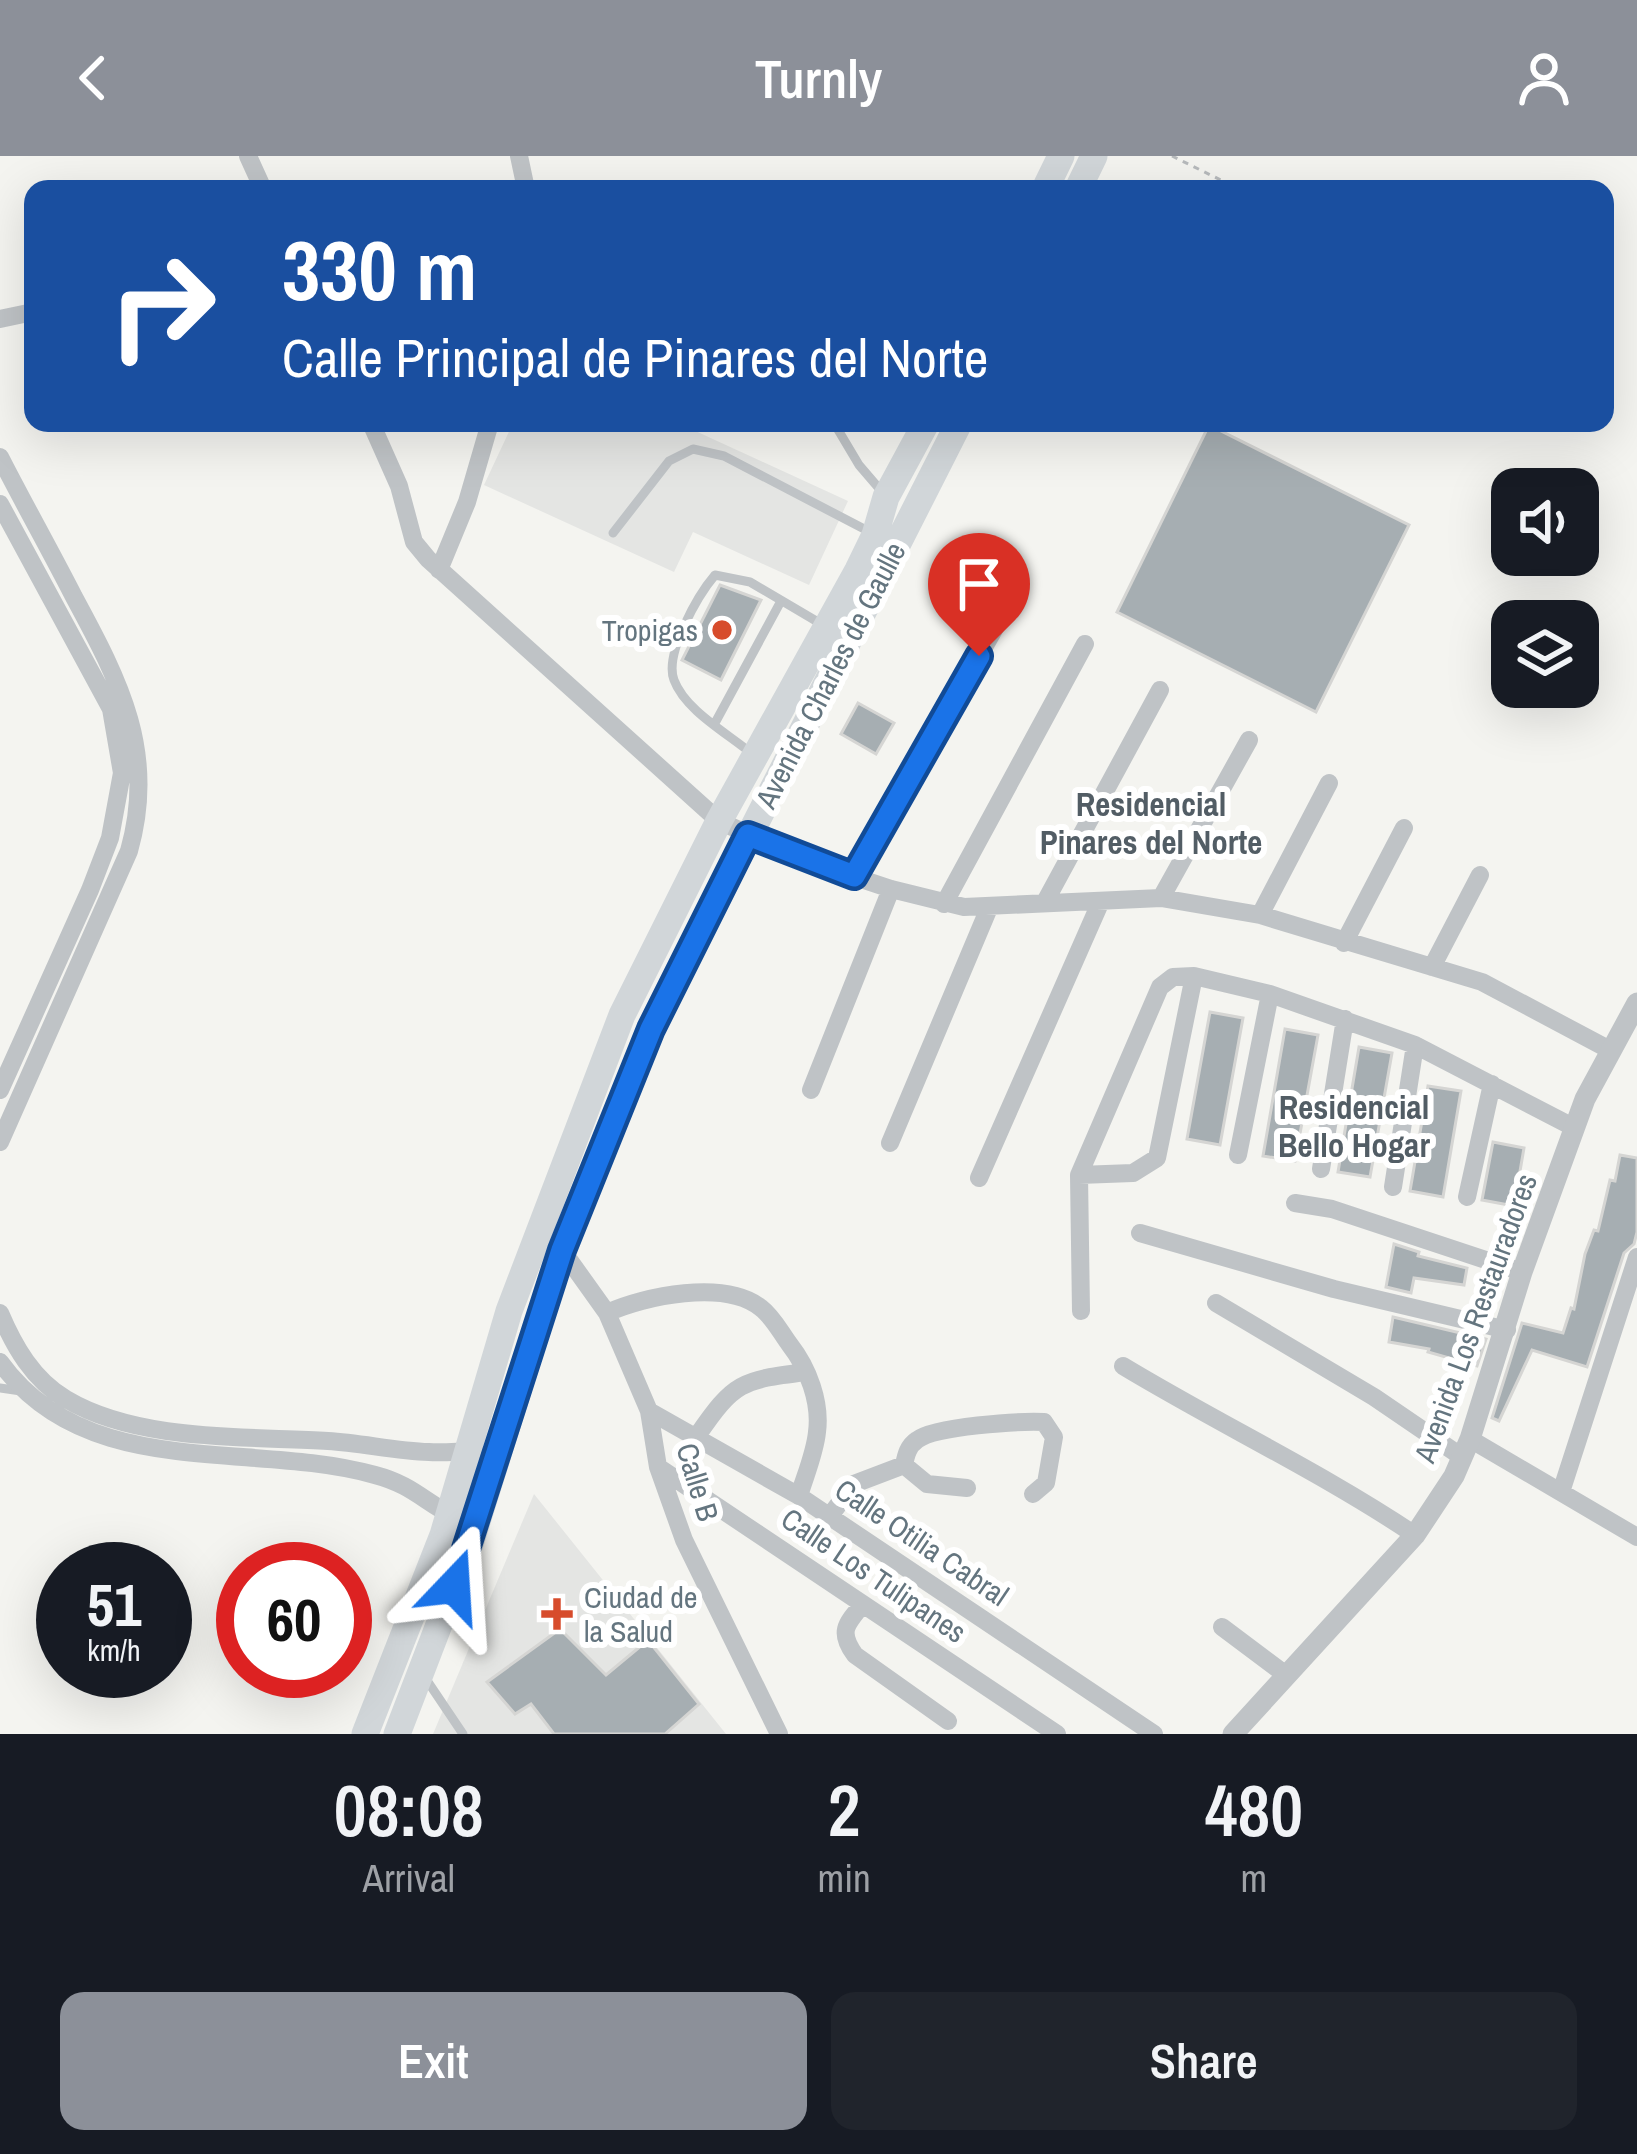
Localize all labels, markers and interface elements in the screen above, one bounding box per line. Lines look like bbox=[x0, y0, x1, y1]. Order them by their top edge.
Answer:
text: Turnly bbox=[755, 42, 882, 115]
icon: back bbox=[60, 45, 126, 111]
icon: person bbox=[1511, 45, 1577, 111]
text: 330 m bbox=[282, 213, 477, 326]
icon: right bbox=[84, 228, 240, 384]
text: Calle Principal de Pinares del Norte bbox=[282, 321, 988, 394]
map controls bbox=[1491, 468, 1599, 708]
button: sound bbox=[1491, 468, 1599, 576]
pin bbox=[928, 533, 1030, 656]
street label: Avenida Charles de Gaulle bbox=[745, 535, 914, 816]
icon: arrive bbox=[946, 551, 1012, 617]
button: layers bbox=[1491, 600, 1599, 708]
place label: Tropigas bbox=[602, 610, 698, 650]
marker: Tropigas bbox=[709, 617, 735, 643]
district label: Residencial Pinares del Norte bbox=[1040, 782, 1262, 864]
district label: Residencial Bello Hogar bbox=[1278, 1085, 1430, 1167]
street label: Avenida Los Restauradores bbox=[1404, 1168, 1546, 1469]
street label: Calle B bbox=[667, 1438, 729, 1526]
street label: Calle Otilia Cabral bbox=[828, 1469, 1016, 1615]
street label: Calle Los Tulipanes bbox=[774, 1498, 974, 1652]
position arrow bbox=[391, 1523, 517, 1649]
speed limit sign: 60 bbox=[216, 1542, 372, 1698]
text: 51 bbox=[87, 1564, 141, 1645]
place label: Ciudad de la Salud bbox=[584, 1577, 698, 1651]
marker: Ciudad de la Salud bbox=[541, 1598, 573, 1630]
text: km/h bbox=[87, 1630, 141, 1670]
text: 08:08 bbox=[334, 1761, 484, 1858]
text: 2 bbox=[828, 1761, 861, 1858]
text: 480 bbox=[1205, 1761, 1303, 1858]
text: Arrival bbox=[363, 1852, 455, 1904]
text: min bbox=[818, 1852, 871, 1904]
text: m bbox=[1241, 1852, 1267, 1904]
button: Exit bbox=[60, 1992, 807, 2130]
button: Share bbox=[831, 1992, 1577, 2130]

